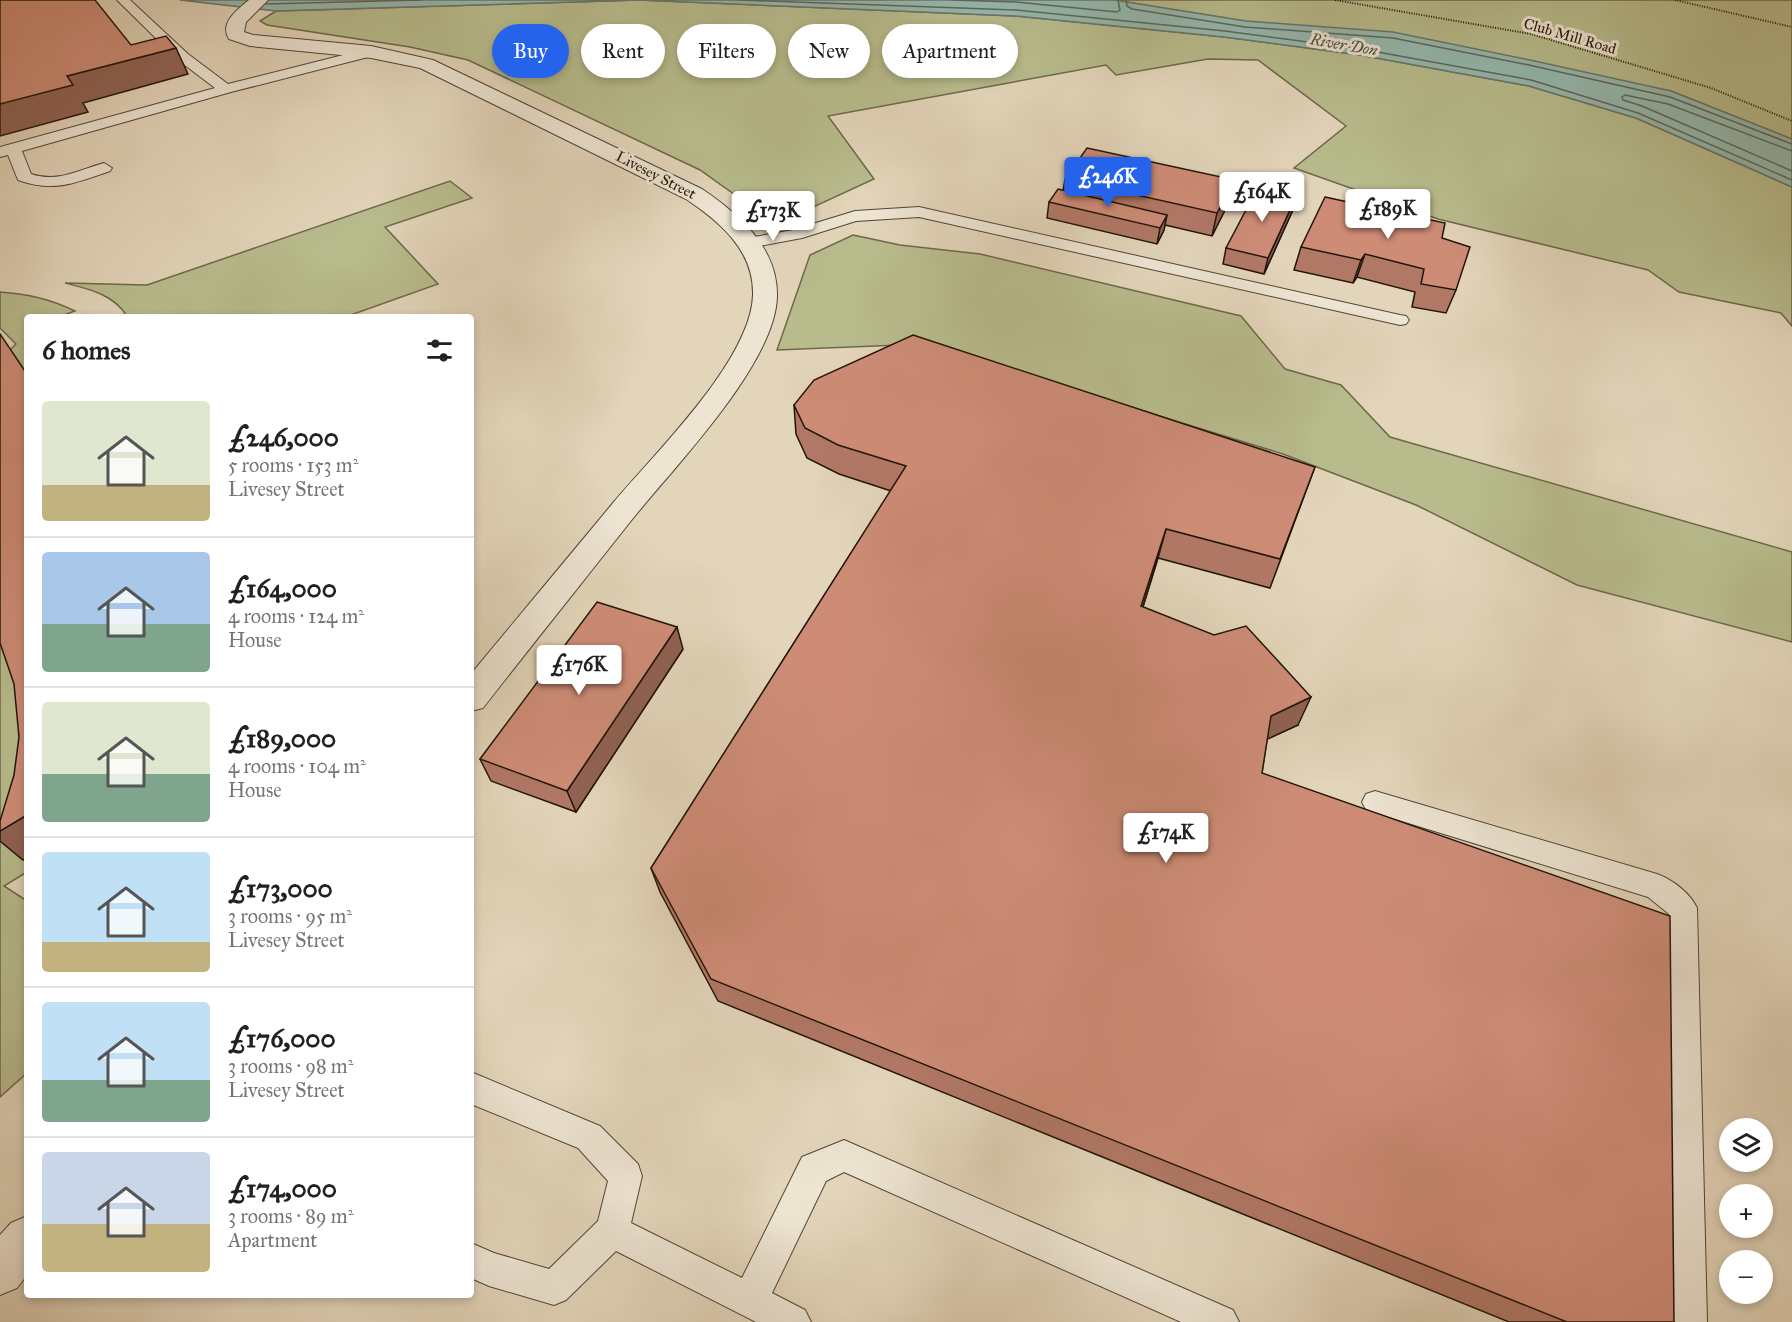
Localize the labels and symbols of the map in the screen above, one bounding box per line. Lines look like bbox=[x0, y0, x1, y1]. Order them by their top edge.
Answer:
street label: Club Mill Road bbox=[1522, 14, 1619, 58]
water label: River Don bbox=[1308, 29, 1380, 60]
street label: Livesey Street bbox=[613, 147, 700, 203]
pin: £246K bbox=[1066, 157, 1150, 208]
pin: £164K bbox=[1220, 172, 1304, 223]
pin: £189K bbox=[1346, 189, 1430, 240]
pin: £173K bbox=[731, 191, 815, 242]
pin: £176K bbox=[537, 645, 621, 696]
pin: £174K bbox=[1124, 813, 1208, 864]

